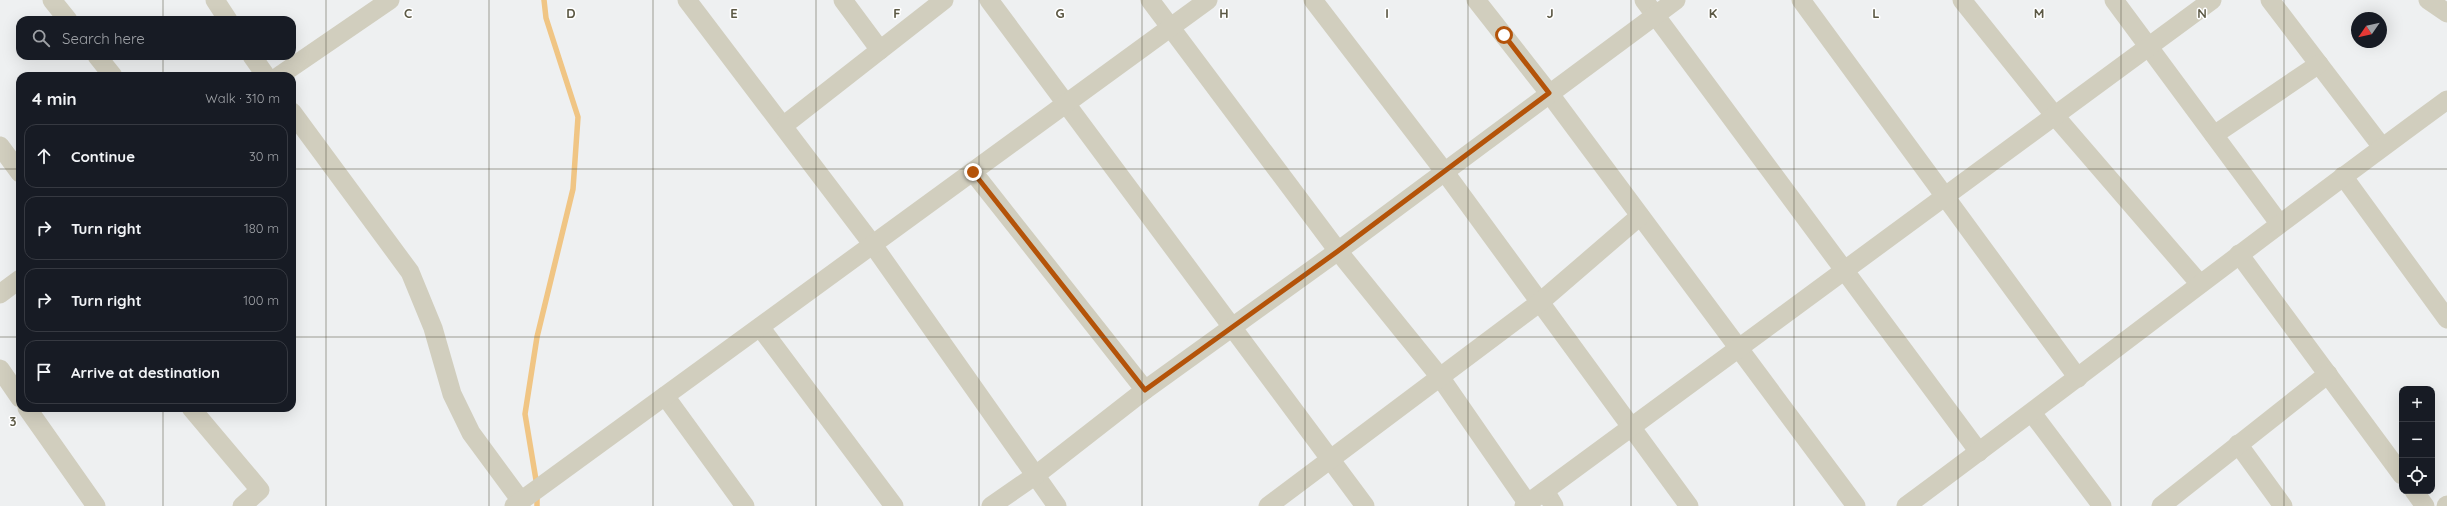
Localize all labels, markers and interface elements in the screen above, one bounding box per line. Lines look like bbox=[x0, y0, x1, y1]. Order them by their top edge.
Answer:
text: C bbox=[404, 5, 412, 21]
text: D bbox=[566, 5, 576, 21]
text: E bbox=[730, 5, 738, 21]
text: F bbox=[893, 5, 901, 21]
text: G bbox=[1055, 5, 1065, 21]
text: H bbox=[1219, 5, 1229, 21]
text: I bbox=[1385, 5, 1389, 21]
text: J bbox=[1546, 5, 1554, 21]
text: K bbox=[1709, 5, 1718, 21]
text: L bbox=[1872, 5, 1880, 21]
text: M bbox=[2034, 5, 2044, 21]
text: N bbox=[2197, 5, 2207, 21]
north arrow bbox=[2351, 12, 2387, 48]
search box bbox=[16, 16, 296, 60]
route start bbox=[1495, 26, 1513, 44]
icon: search bbox=[30, 27, 52, 49]
text: Search here bbox=[62, 29, 145, 48]
text: 4 min bbox=[32, 88, 77, 109]
text: Walk · 310 m bbox=[205, 90, 280, 106]
icon: ahead bbox=[33, 145, 55, 167]
text: Continue bbox=[71, 147, 135, 166]
text: 30 m bbox=[249, 148, 279, 164]
route end bbox=[964, 163, 982, 181]
icon: right bbox=[33, 217, 55, 239]
text: Turn right bbox=[71, 219, 142, 238]
text: 180 m bbox=[244, 220, 279, 236]
icon: right bbox=[33, 289, 55, 311]
text: Turn right bbox=[71, 291, 142, 310]
text: 100 m bbox=[243, 292, 279, 308]
icon: arrive bbox=[33, 361, 55, 383]
text: Arrive at destination bbox=[71, 363, 220, 382]
map controls bbox=[2399, 386, 2435, 494]
button: + bbox=[2399, 386, 2435, 422]
text: 3 bbox=[10, 413, 17, 429]
button: − bbox=[2399, 422, 2435, 458]
button: locate bbox=[2399, 458, 2435, 494]

